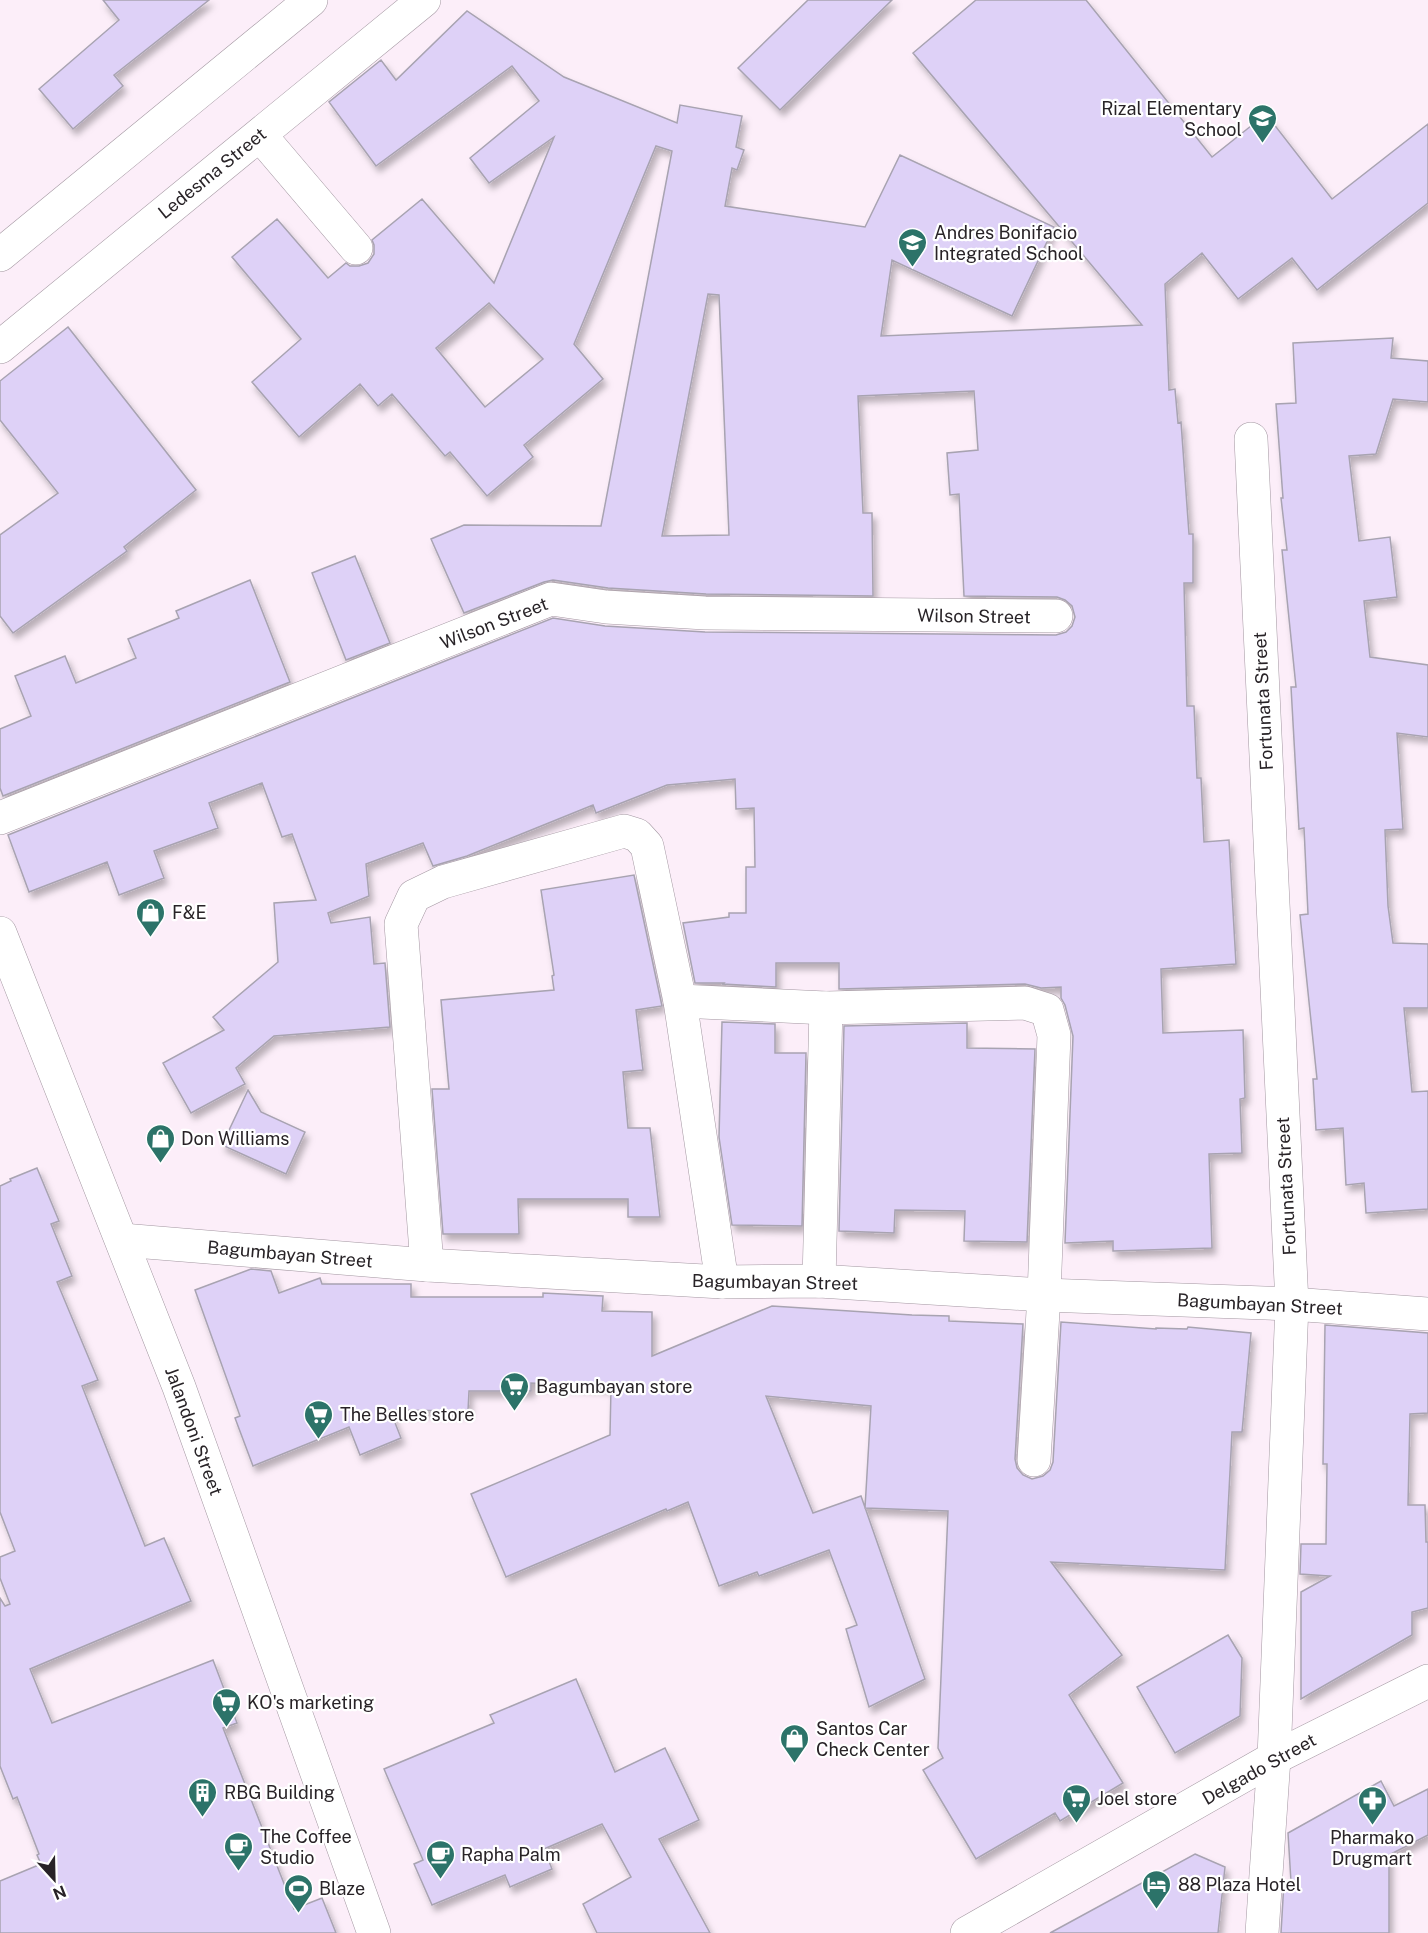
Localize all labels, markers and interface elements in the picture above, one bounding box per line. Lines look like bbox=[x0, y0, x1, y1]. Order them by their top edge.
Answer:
place label: Rizal Elementary School bbox=[1101, 98, 1242, 140]
school or university icon: Rizal Elementary School bbox=[1247, 102, 1279, 144]
street label: Ledesma Street bbox=[154, 123, 270, 223]
place label: Andres Bonifacio Integrated School bbox=[934, 222, 1083, 264]
school or university icon: Andres Bonifacio Integrated School bbox=[897, 226, 929, 268]
street label: Wilson Street bbox=[437, 593, 551, 653]
street label: Wilson Street bbox=[917, 605, 1031, 627]
street label: Fortunata Street bbox=[1249, 631, 1277, 771]
shop icon: F&E bbox=[135, 896, 167, 938]
place label: F&E bbox=[172, 902, 207, 923]
street label: Fortunata Street bbox=[1272, 1116, 1300, 1256]
shop icon: Don Williams bbox=[144, 1122, 176, 1164]
place label: Don Williams bbox=[181, 1128, 289, 1149]
street label: Bagumbayan Street bbox=[206, 1236, 374, 1272]
street label: Bagumbayan Street bbox=[692, 1270, 858, 1294]
street label: Bagumbayan Street bbox=[1177, 1289, 1343, 1319]
street label: Jalandoni Street bbox=[161, 1364, 227, 1498]
supermarket icon: Bagumbayan store bbox=[499, 1370, 531, 1412]
place label: Bagumbayan store bbox=[536, 1376, 692, 1397]
supermarket icon: The Belles store bbox=[303, 1398, 335, 1440]
place label: The Belles store bbox=[340, 1404, 475, 1425]
supermarket icon: KO's marketing bbox=[210, 1686, 242, 1728]
place label: KO's marketing bbox=[247, 1692, 374, 1713]
place label: Santos Car Check Center bbox=[816, 1718, 930, 1760]
shop icon: Santos Car Check Center bbox=[779, 1722, 811, 1764]
street label: Delgado Street bbox=[1198, 1729, 1320, 1809]
building icon: RBG Building bbox=[187, 1776, 219, 1818]
place label: RBG Building bbox=[224, 1782, 335, 1803]
supermarket icon: Joel store bbox=[1060, 1782, 1092, 1824]
pharmacy icon: Pharmako Drugmart bbox=[1356, 1784, 1388, 1826]
place label: Joel store bbox=[1097, 1788, 1177, 1809]
place label: The Coffee Studio bbox=[260, 1826, 352, 1868]
place label: Pharmako Drugmart bbox=[1330, 1827, 1414, 1869]
cafe icon: The Coffee Studio bbox=[223, 1830, 255, 1872]
cafe icon: Rapha Palm bbox=[424, 1838, 456, 1880]
place label: Rapha Palm bbox=[461, 1844, 561, 1865]
north arrow bbox=[24, 1849, 84, 1909]
hotel icon: 88 Plaza Hotel bbox=[1141, 1868, 1173, 1910]
sports icon: Blaze bbox=[282, 1872, 314, 1914]
place label: 88 Plaza Hotel bbox=[1178, 1874, 1301, 1895]
place label: Blaze bbox=[319, 1878, 365, 1899]
text: N bbox=[50, 1881, 69, 1904]

